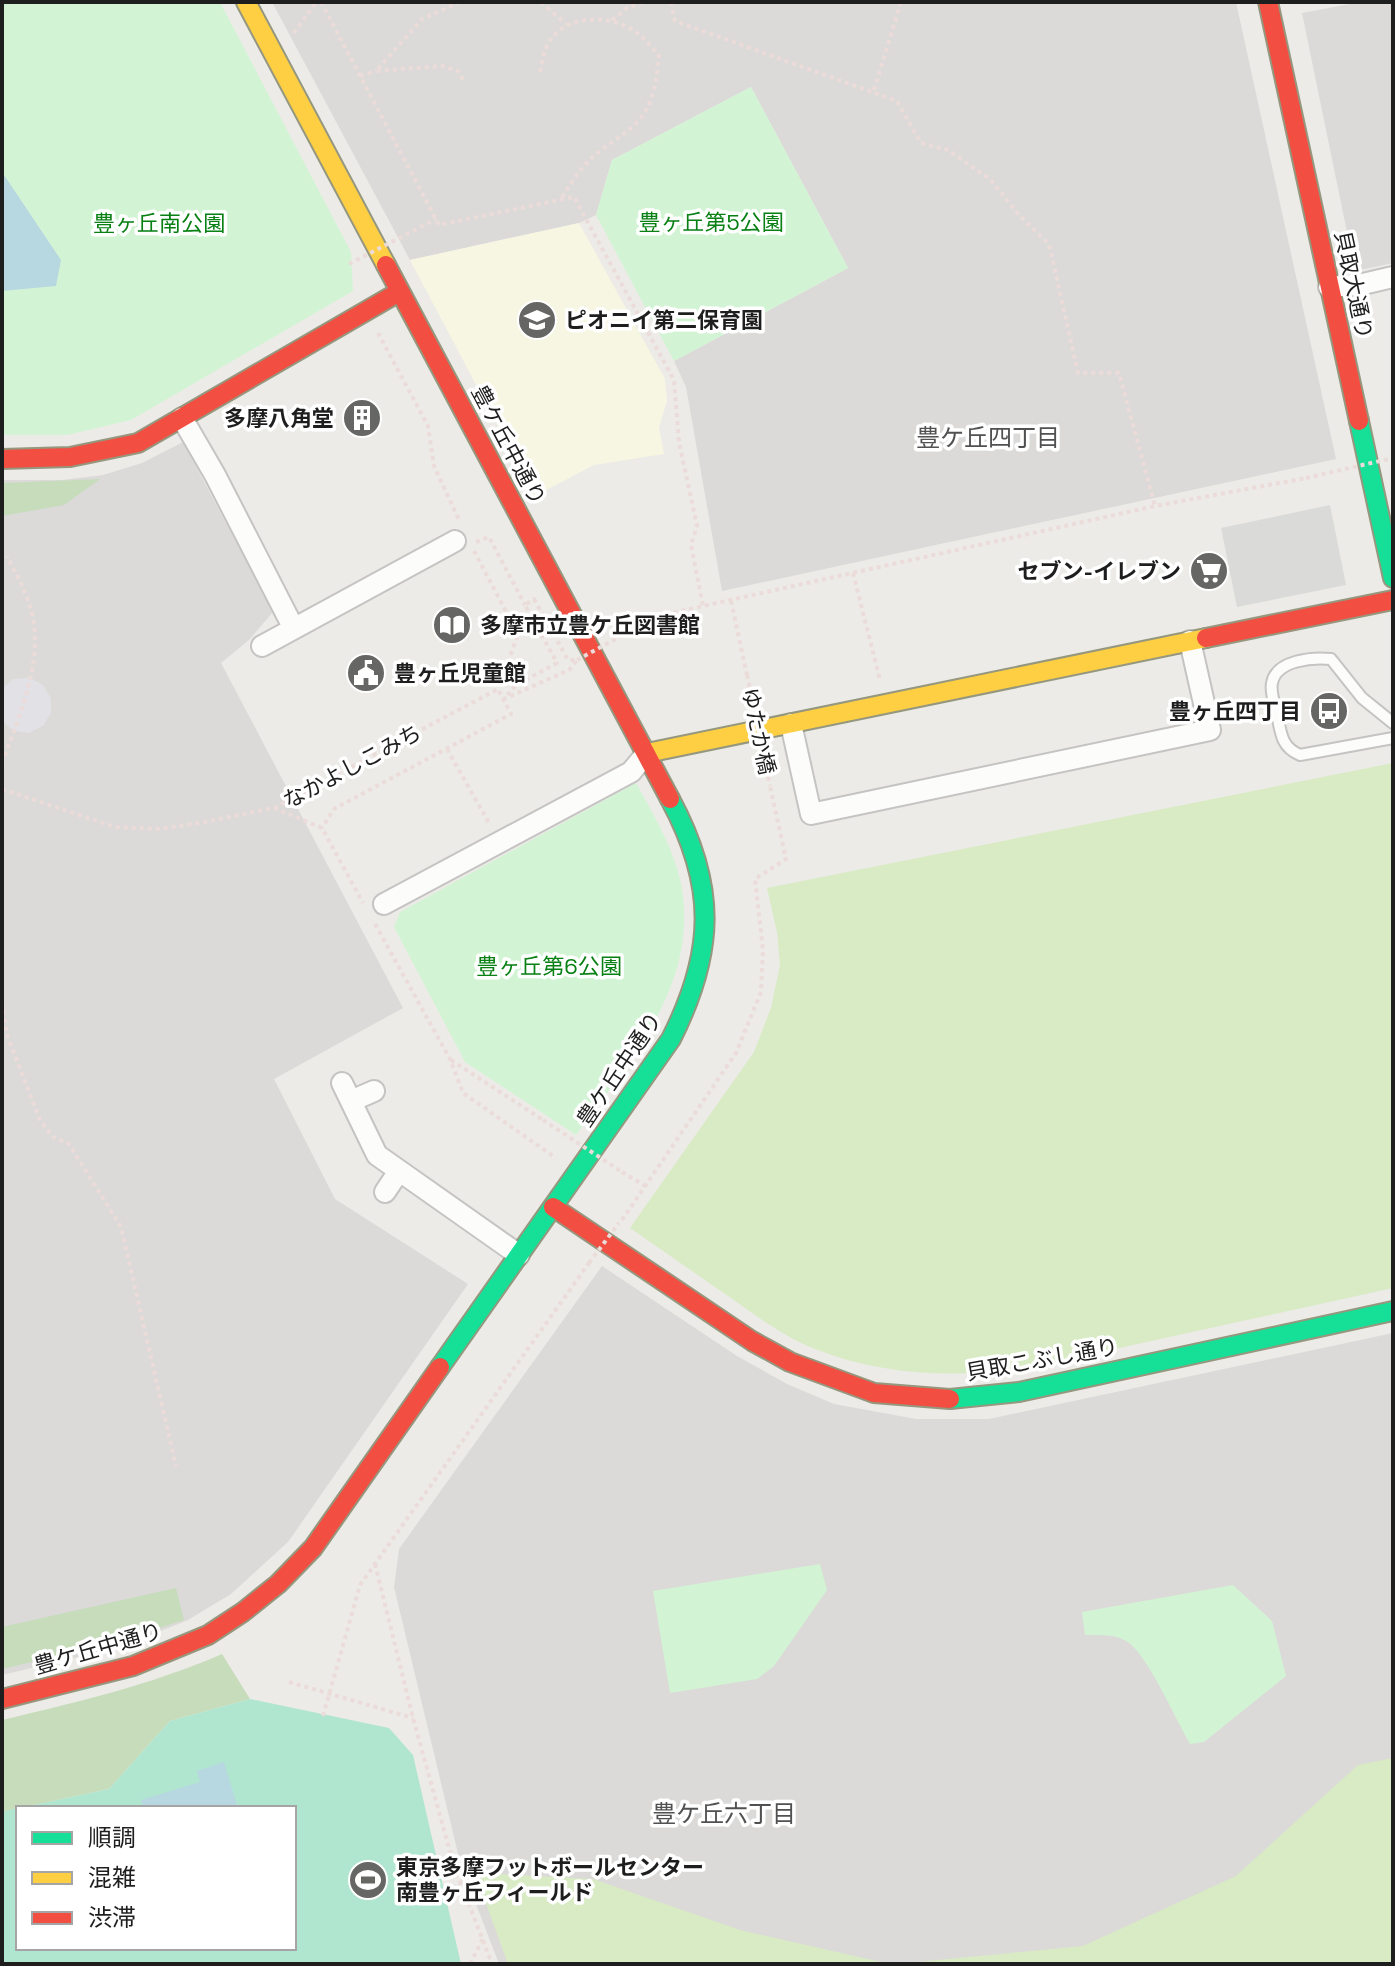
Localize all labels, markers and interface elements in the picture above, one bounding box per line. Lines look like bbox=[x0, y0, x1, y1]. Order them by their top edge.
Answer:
park label: 豊ヶ丘第5公園 bbox=[638, 208, 784, 236]
park label: 豊ヶ丘南公園 bbox=[93, 209, 225, 237]
street label: 貝取大通り bbox=[1329, 228, 1379, 342]
school or university icon: ピオニイ第二保育園 bbox=[516, 299, 558, 341]
place label: ピオニイ第二保育園 bbox=[565, 306, 763, 334]
street label: 豊ケ丘中通り bbox=[466, 380, 552, 510]
building icon: 多摩八角堂 bbox=[341, 397, 383, 439]
place label: 多摩八角堂 bbox=[224, 404, 334, 432]
district label: 豊ケ丘四丁目 bbox=[916, 422, 1060, 453]
supermarket icon: セブン-イレブン bbox=[1188, 550, 1230, 592]
place label: セブン-イレブン bbox=[1017, 557, 1181, 585]
library icon: 多摩市立豊ケ丘図書館 bbox=[431, 604, 473, 646]
place label: 多摩市立豊ケ丘図書館 bbox=[480, 611, 700, 639]
public building icon: 豊ヶ丘児童館 bbox=[345, 652, 387, 694]
place label: 豊ヶ丘児童館 bbox=[394, 659, 526, 687]
street label: ゆたか橋 bbox=[736, 685, 782, 777]
bus stop icon: 豊ヶ丘四丁目 bbox=[1308, 690, 1350, 732]
place label: 豊ヶ丘四丁目 bbox=[1169, 697, 1301, 725]
street label: なかよしこみち bbox=[278, 718, 426, 814]
park label: 豊ヶ丘第6公園 bbox=[476, 952, 622, 980]
street label: 豊ケ丘中通り bbox=[570, 1006, 668, 1132]
street label: 貝取こぶし通り bbox=[964, 1332, 1120, 1386]
street label: 豊ケ丘中通り bbox=[31, 1616, 165, 1680]
district label: 豊ケ丘六丁目 bbox=[652, 1798, 796, 1829]
legend bbox=[16, 1806, 296, 1950]
text: 順調 bbox=[88, 1822, 136, 1853]
place label: 東京多摩フットボールセンター 南豊ヶ丘フィールド bbox=[396, 1853, 704, 1906]
sports icon: 東京多摩フットボールセンター 南豊ヶ丘フィールド bbox=[347, 1859, 389, 1901]
text: 混雑 bbox=[88, 1862, 136, 1893]
text: 渋滞 bbox=[88, 1902, 136, 1933]

